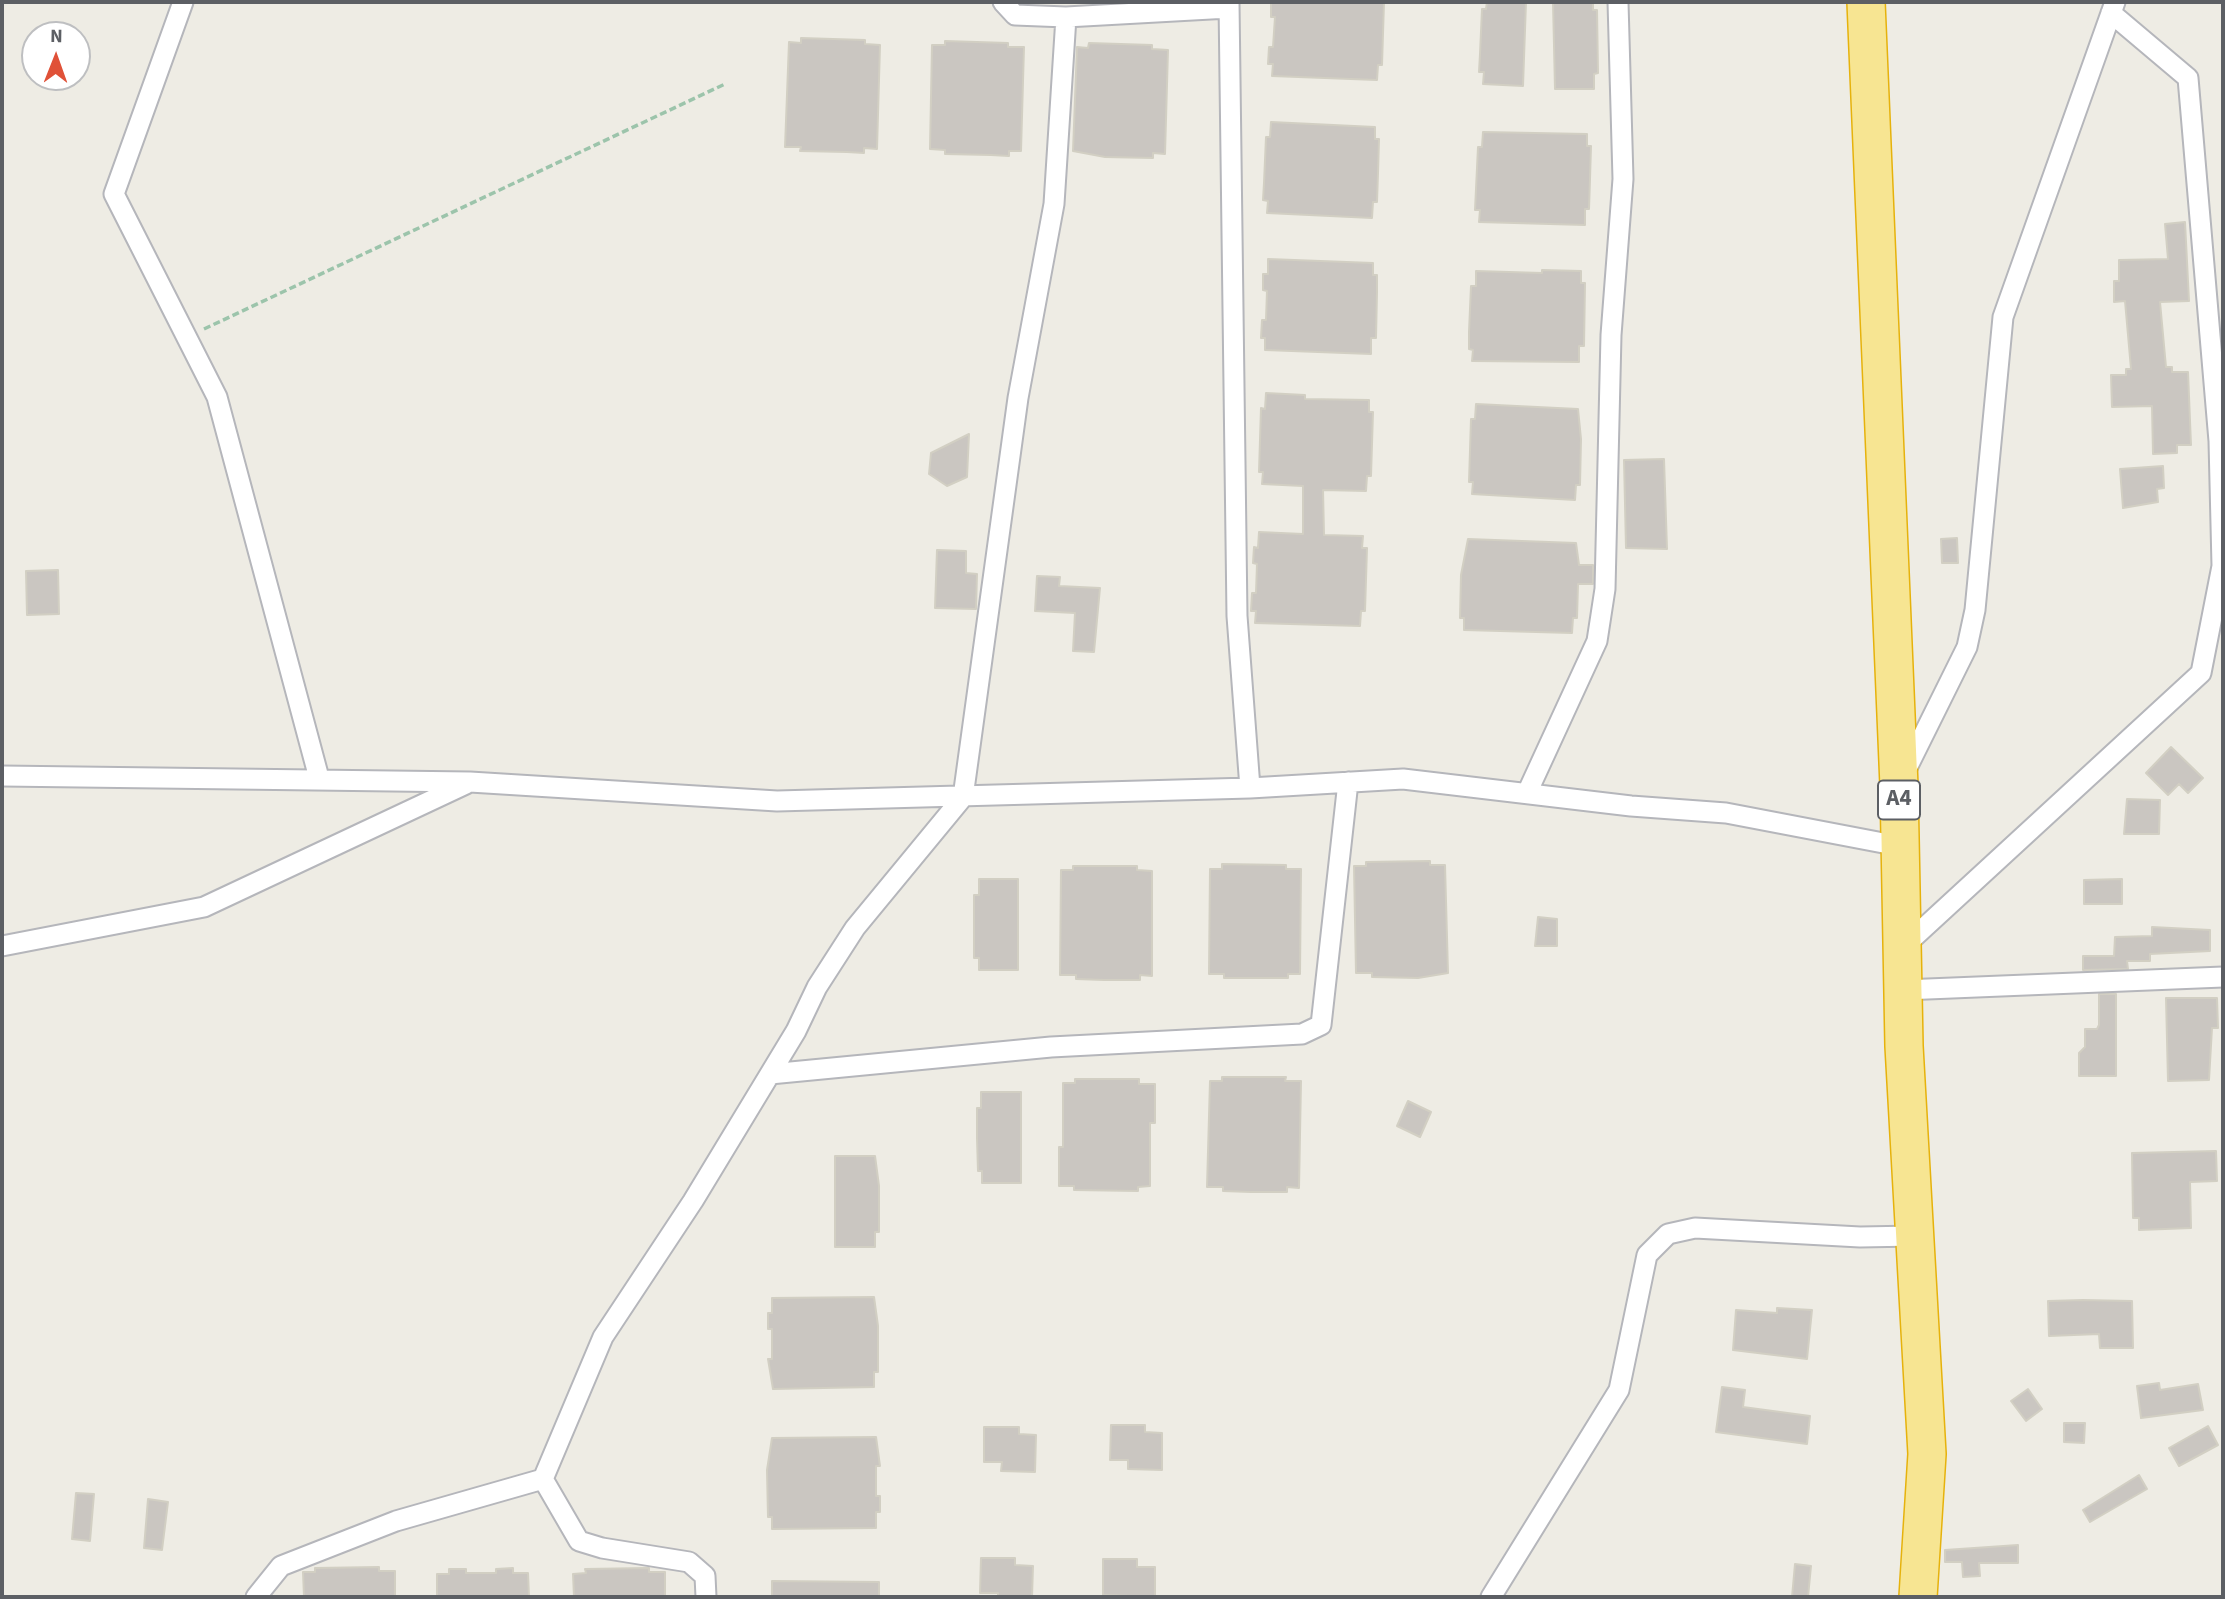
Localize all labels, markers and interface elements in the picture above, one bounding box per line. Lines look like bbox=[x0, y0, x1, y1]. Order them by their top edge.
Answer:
north arrow bbox=[21, 21, 91, 91]
text: N bbox=[50, 23, 63, 50]
road number: A4 bbox=[1878, 780, 1920, 820]

